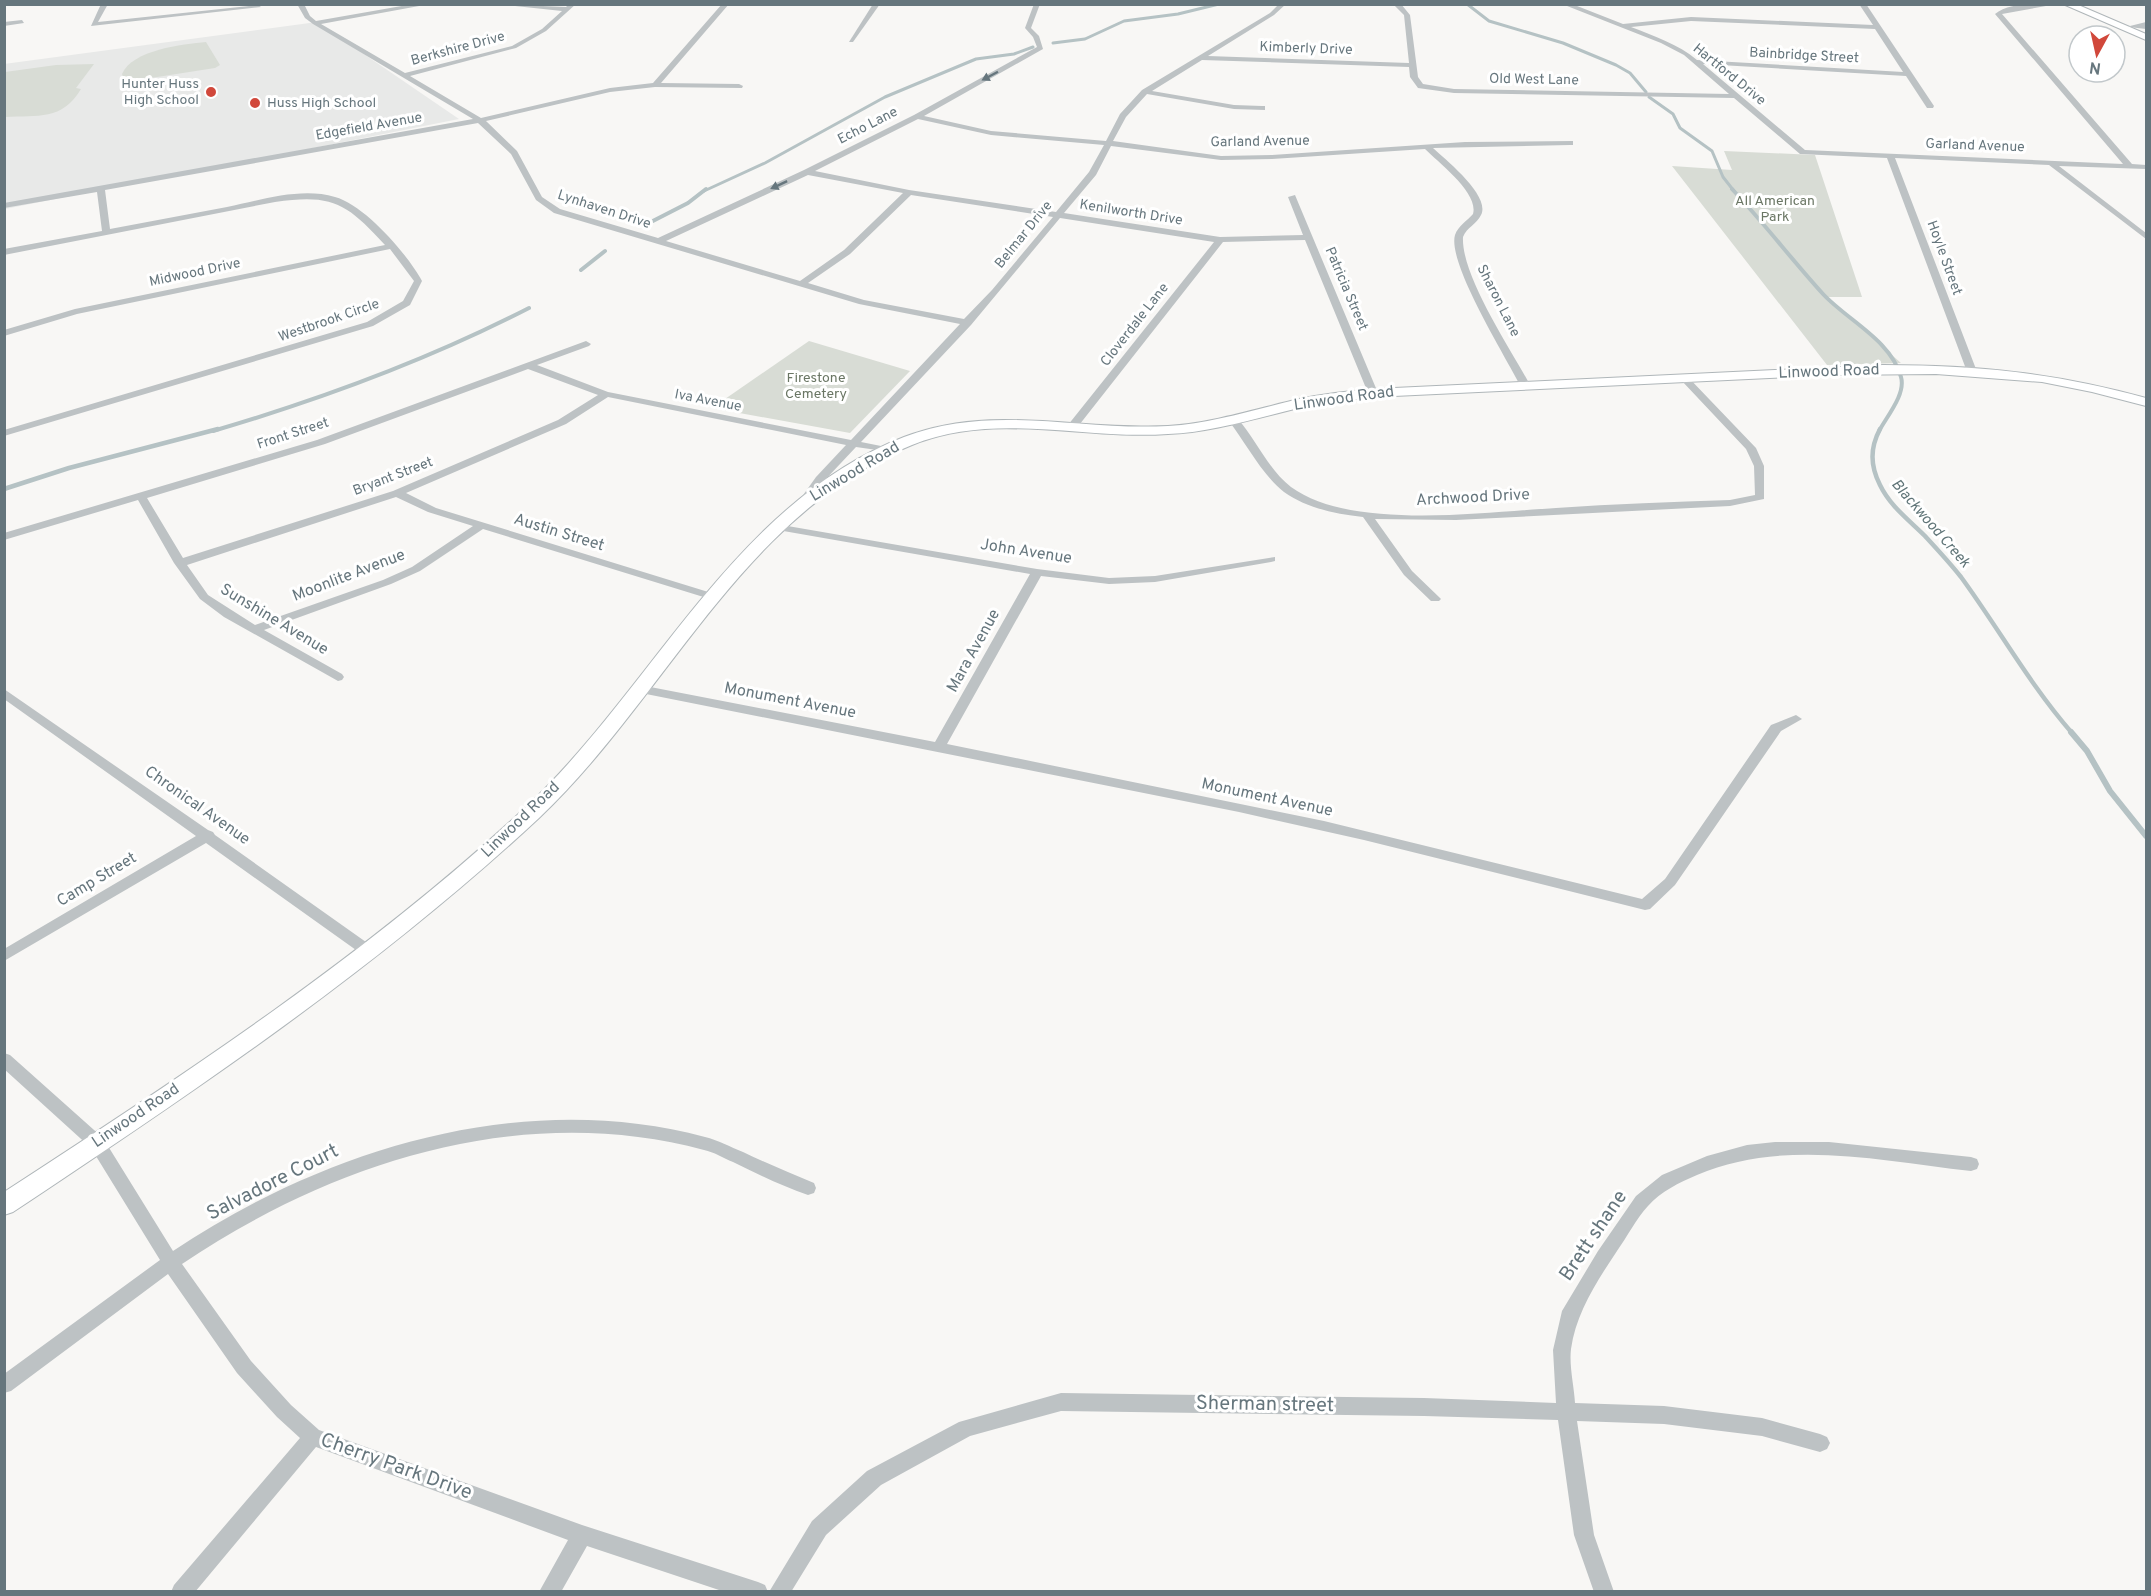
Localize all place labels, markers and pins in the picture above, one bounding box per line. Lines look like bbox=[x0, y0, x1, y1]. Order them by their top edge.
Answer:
place label: Hunter Huss High School bbox=[121, 76, 199, 109]
marker: Hunter Huss High School bbox=[204, 85, 218, 99]
place label: Huss High School bbox=[267, 95, 376, 112]
marker: Huss High School bbox=[248, 96, 262, 110]

